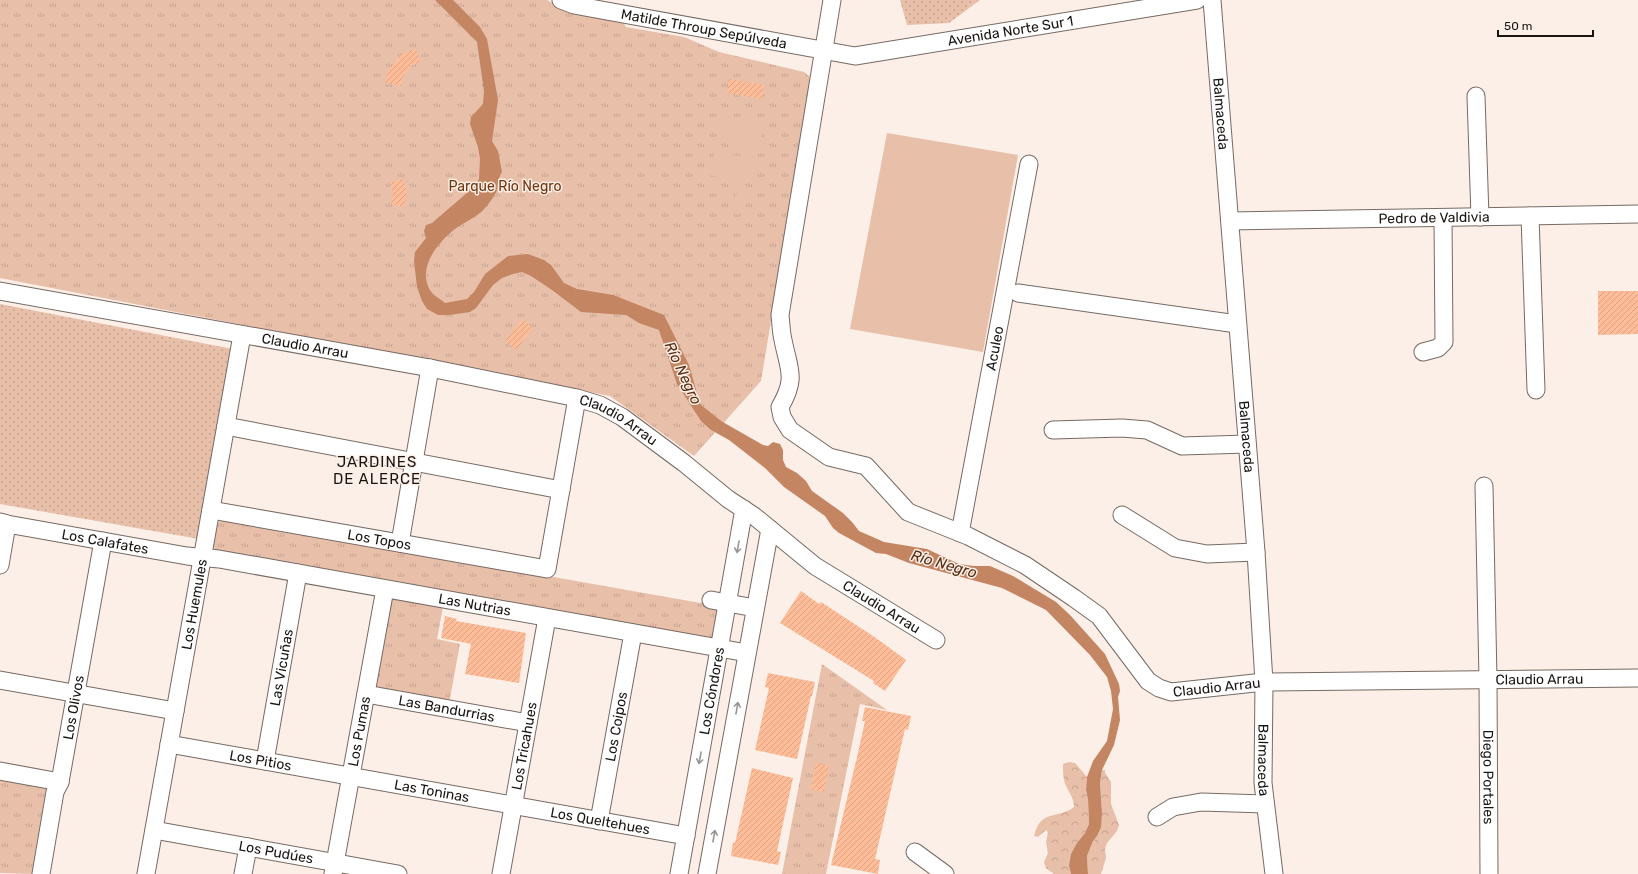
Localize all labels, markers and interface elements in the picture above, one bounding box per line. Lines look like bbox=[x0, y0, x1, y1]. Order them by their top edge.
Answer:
street label: Matilde Throup Sepúlveda bbox=[620, 5, 788, 52]
street label: Avenida Norte Sur 1 bbox=[946, 12, 1075, 49]
scale bar bbox=[1498, 12, 1593, 38]
text: 50 m bbox=[1504, 19, 1532, 33]
street label: Balmaceda bbox=[1210, 77, 1232, 150]
park label: Parque Río Negro bbox=[449, 178, 561, 195]
street label: Pedro de Valdivia bbox=[1378, 208, 1490, 227]
street label: Aculeo bbox=[982, 325, 1007, 372]
street label: Claudio Arrau bbox=[260, 330, 350, 362]
water label: Río Negro bbox=[661, 338, 706, 408]
street label: Claudio Arrau bbox=[578, 391, 661, 449]
street label: Balmaceda bbox=[1235, 400, 1258, 473]
district label: JARDINES DE ALERCE bbox=[333, 453, 421, 488]
street label: Los Calafates bbox=[60, 525, 150, 558]
street label: Los Topos bbox=[346, 526, 413, 554]
one-way arrow bbox=[733, 540, 741, 553]
water label: Río Negro bbox=[909, 546, 979, 582]
street label: Los Huemules bbox=[178, 558, 210, 651]
street label: Claudio Arrau bbox=[840, 577, 923, 637]
street label: Las Nutrias bbox=[437, 590, 512, 619]
street label: Las Vicuñas bbox=[266, 628, 297, 707]
street label: Los Cóndores bbox=[695, 646, 728, 736]
street label: Claudio Arrau bbox=[1495, 670, 1583, 688]
street label: Los Olivos bbox=[59, 674, 87, 741]
street label: Claudio Arrau bbox=[1172, 674, 1261, 700]
street label: Los Coipos bbox=[601, 690, 631, 763]
street label: Las Bandurrias bbox=[397, 691, 496, 725]
street label: Los Pumas bbox=[344, 695, 374, 768]
street label: Los Tricahues bbox=[508, 701, 540, 791]
one-way arrow bbox=[734, 702, 742, 715]
street label: Balmaceda bbox=[1254, 724, 1273, 797]
street label: Diego Portales bbox=[1480, 730, 1497, 824]
street label: Los Pitios bbox=[228, 746, 293, 774]
one-way arrow bbox=[696, 751, 704, 764]
street label: Las Toninas bbox=[393, 776, 471, 806]
street label: Los Queltehues bbox=[549, 804, 651, 838]
one-way arrow bbox=[710, 830, 718, 843]
street label: Los Pudúes bbox=[237, 837, 315, 867]

